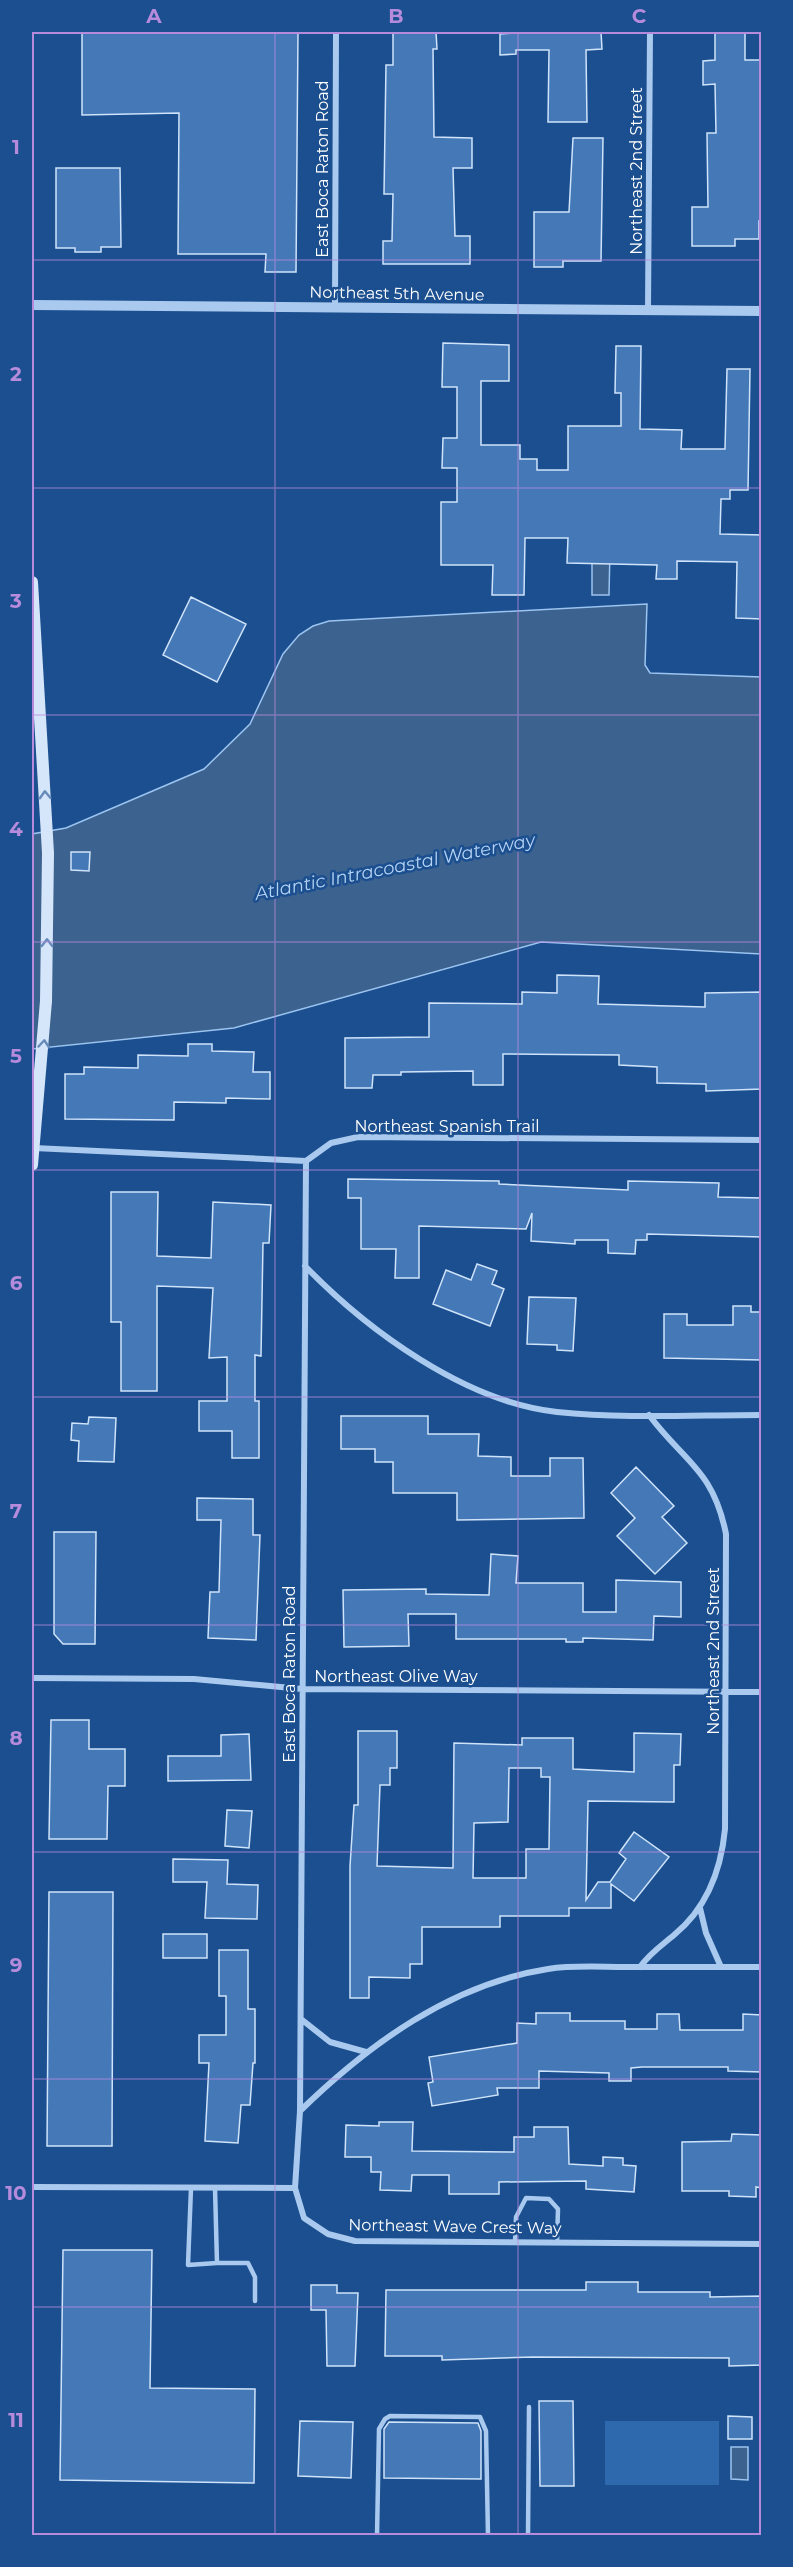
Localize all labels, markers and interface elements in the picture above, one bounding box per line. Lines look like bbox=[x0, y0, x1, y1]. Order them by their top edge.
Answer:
text: A bbox=[145, 4, 162, 28]
text: B bbox=[388, 4, 404, 28]
text: C bbox=[632, 4, 647, 28]
street label: East Boca Raton Road bbox=[313, 80, 332, 258]
street label: Northeast 2nd Street bbox=[627, 87, 646, 255]
text: 1 bbox=[12, 135, 20, 159]
street label: Northeast 5th Avenue bbox=[309, 282, 485, 305]
text: 2 bbox=[10, 362, 22, 386]
text: 3 bbox=[9, 589, 22, 613]
one-way arrow bbox=[39, 790, 52, 799]
text: 4 bbox=[9, 817, 23, 841]
water label: Atlantic Intracoastal Waterway bbox=[252, 829, 538, 905]
one-way arrow bbox=[41, 938, 53, 947]
one-way arrow bbox=[38, 1040, 51, 1049]
text: 5 bbox=[10, 1044, 22, 1068]
street label: Northeast Spanish Trail bbox=[354, 1117, 540, 1136]
text: 6 bbox=[10, 1271, 23, 1295]
text: 7 bbox=[10, 1499, 22, 1523]
street label: Northeast 2nd Street bbox=[704, 1567, 723, 1735]
street label: East Boca Raton Road bbox=[280, 1585, 299, 1763]
street label: Northeast Olive Way bbox=[314, 1667, 478, 1686]
text: 8 bbox=[9, 1726, 23, 1750]
text: 9 bbox=[10, 1953, 22, 1977]
text: 10 bbox=[5, 2181, 27, 2205]
street label: Northeast Wave Crest Way bbox=[348, 2215, 562, 2238]
text: 11 bbox=[8, 2408, 24, 2432]

